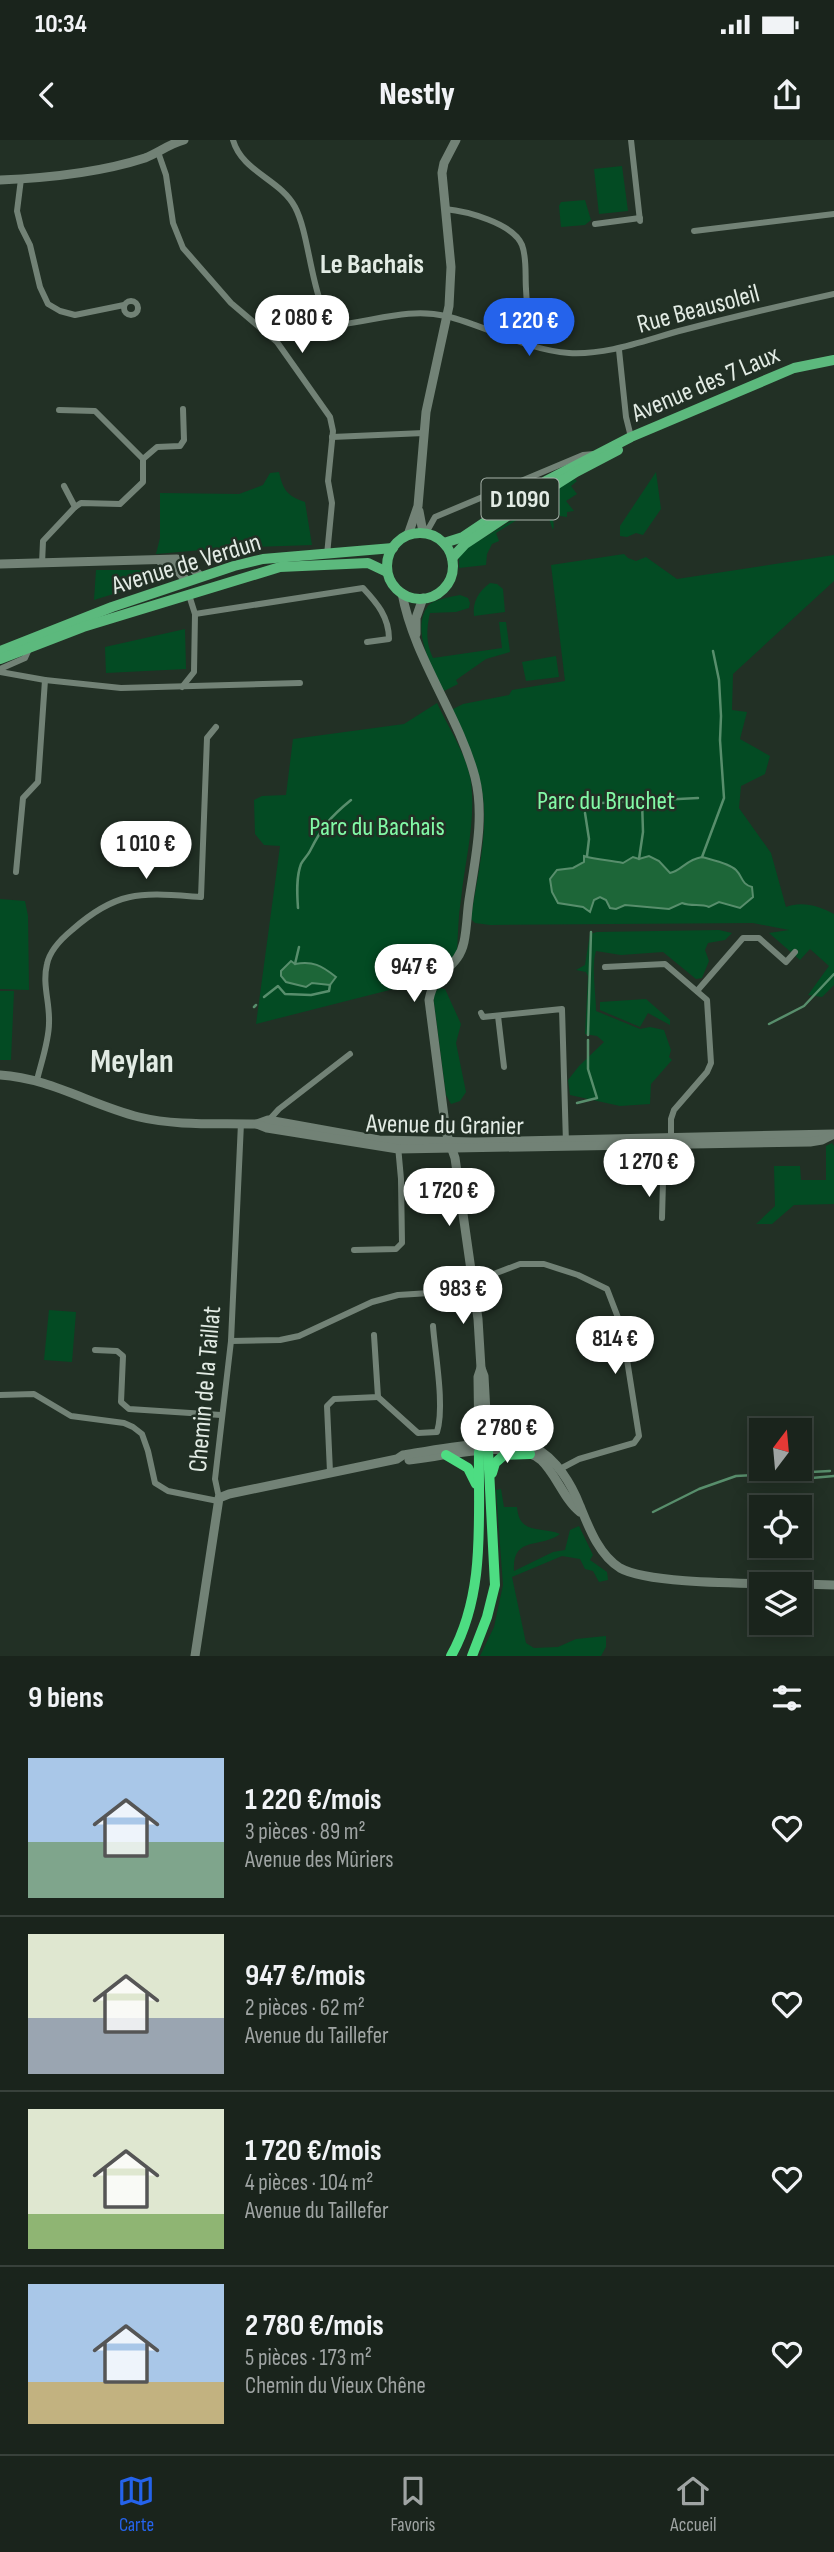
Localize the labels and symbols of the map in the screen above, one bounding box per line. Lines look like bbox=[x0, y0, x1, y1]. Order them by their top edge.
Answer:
district label: Le Bachais bbox=[320, 248, 424, 281]
street label: Rue Beausoleil bbox=[634, 278, 763, 341]
pin: 2 080 € bbox=[237, 296, 367, 355]
pin: 1 220 € bbox=[464, 298, 594, 358]
street label: Avenue des 7 Laux bbox=[626, 339, 784, 430]
road number: D 1090 bbox=[482, 478, 558, 520]
street label: Avenue de Verdun bbox=[107, 527, 265, 602]
park label: Parc du Bruchet bbox=[537, 786, 675, 817]
park label: Parc du Bachais bbox=[309, 812, 445, 843]
pin: 1 010 € bbox=[81, 822, 211, 881]
pin: 947 € bbox=[365, 944, 463, 1004]
district label: Meylan bbox=[90, 1042, 174, 1082]
street label: Avenue du Granier bbox=[365, 1109, 525, 1142]
pin: 1 270 € bbox=[584, 1140, 714, 1199]
pin: 1 720 € bbox=[384, 1168, 514, 1228]
pin: 983 € bbox=[414, 1266, 512, 1326]
street label: Chemin de la Taillat bbox=[183, 1305, 228, 1474]
pin: 814 € bbox=[566, 1316, 664, 1376]
pin: 2 780 € bbox=[442, 1406, 572, 1465]
north arrow bbox=[749, 1418, 812, 1480]

